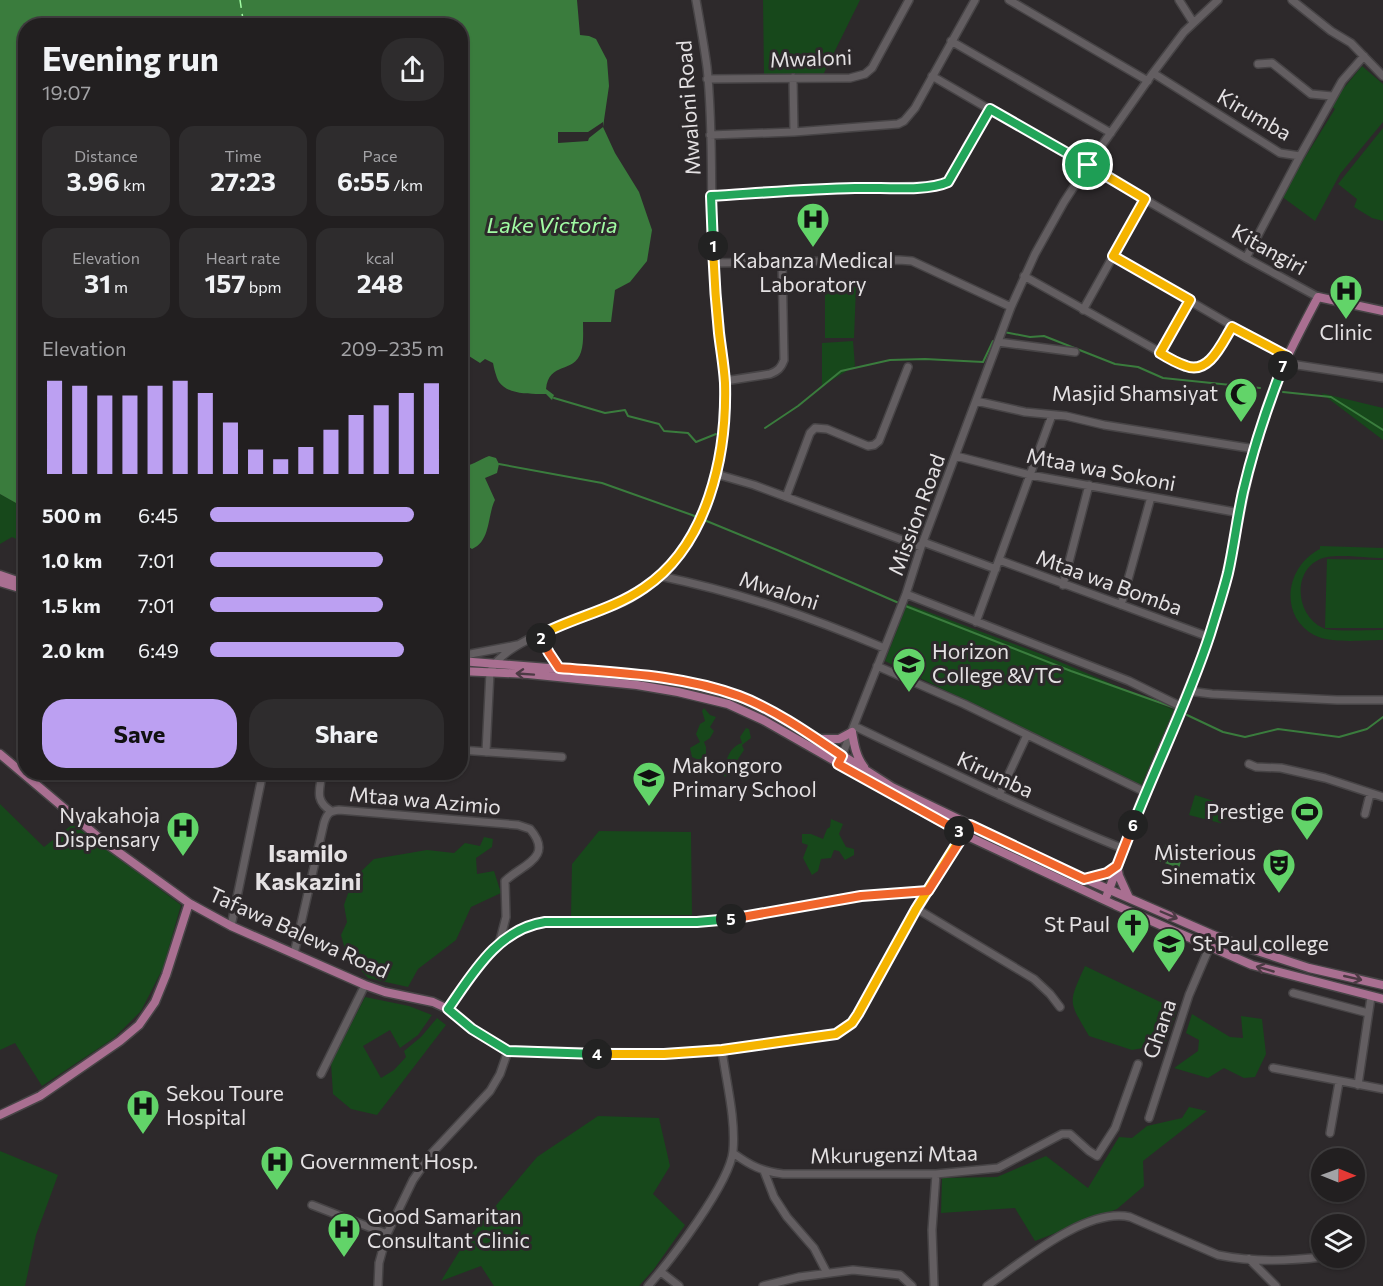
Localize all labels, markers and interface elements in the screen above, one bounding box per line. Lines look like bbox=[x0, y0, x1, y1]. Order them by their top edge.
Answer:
text: Evening run bbox=[42, 37, 219, 78]
button: share bbox=[381, 38, 444, 101]
street label: Mwaloni Road bbox=[670, 40, 705, 177]
street label: Mwaloni bbox=[769, 44, 853, 71]
text: 19:07 bbox=[42, 80, 91, 104]
street label: Kirumba bbox=[1213, 83, 1296, 145]
pin bbox=[1062, 139, 1113, 190]
text: Distance bbox=[74, 146, 138, 165]
text: Time bbox=[225, 146, 261, 165]
text: Pace bbox=[363, 146, 397, 165]
icon: arrive bbox=[1071, 148, 1104, 181]
text: 3.96 bbox=[66, 165, 120, 196]
text: 27:23 bbox=[210, 165, 276, 196]
text: 6:55 bbox=[337, 165, 390, 196]
text: km bbox=[120, 175, 146, 194]
text: /km bbox=[390, 175, 423, 194]
hospital icon: Kabanza Medical Laboratory bbox=[795, 201, 831, 248]
water label: Lake Victoria bbox=[487, 211, 617, 238]
street label: Kitangiri bbox=[1228, 218, 1312, 279]
pin: 1 bbox=[698, 231, 728, 261]
text: 1 bbox=[709, 236, 717, 255]
place label: Kabanza Medical Laboratory bbox=[732, 247, 894, 296]
text: Elevation bbox=[72, 248, 140, 267]
text: Heart rate bbox=[206, 248, 280, 267]
text: kcal bbox=[366, 248, 394, 267]
text: 31 bbox=[84, 267, 111, 298]
text: 157 bbox=[204, 267, 246, 298]
text: 248 bbox=[357, 267, 403, 298]
hospital icon: Clinic bbox=[1328, 273, 1364, 320]
text: m bbox=[111, 277, 128, 296]
text: bpm bbox=[246, 277, 282, 296]
place label: Clinic bbox=[1320, 319, 1372, 344]
text: Elevation bbox=[42, 336, 127, 360]
text: 209–235 m bbox=[341, 336, 444, 360]
pin: 7 bbox=[1268, 351, 1298, 381]
text: 7 bbox=[1279, 356, 1287, 375]
mosque icon: Masjid Shamsiyat bbox=[1223, 376, 1259, 423]
place label: Masjid Shamsiyat bbox=[1052, 380, 1218, 405]
street label: Mtaa wa Sokoni bbox=[1025, 442, 1178, 495]
street label: Mission Road bbox=[882, 450, 949, 579]
text: 500 m bbox=[42, 503, 102, 527]
text: 6:45 bbox=[138, 503, 178, 527]
street label: Mtaa wa Bomba bbox=[1033, 544, 1186, 620]
text: 1.0 km bbox=[42, 548, 102, 572]
text: 7:01 bbox=[138, 548, 175, 572]
street label: Mwaloni bbox=[736, 565, 822, 614]
text: 1.5 km bbox=[42, 593, 101, 617]
text: 7:01 bbox=[138, 593, 175, 617]
pin: 2 bbox=[526, 623, 556, 653]
text: 2 bbox=[536, 628, 546, 647]
text: 2.0 km bbox=[42, 638, 104, 662]
text: 6:49 bbox=[138, 638, 179, 662]
place label: Horizon College &VTC bbox=[932, 638, 1062, 687]
school or university icon: Horizon College &VTC bbox=[891, 646, 927, 693]
one-way arrow bbox=[515, 668, 535, 679]
button: Save bbox=[42, 699, 237, 768]
button: Share bbox=[249, 699, 444, 768]
street label: Kirumba bbox=[953, 745, 1038, 802]
place label: Makongoro Primary School bbox=[672, 752, 817, 801]
school or university icon: Makongoro Primary School bbox=[631, 760, 667, 807]
street label: Mtaa wa Azimio bbox=[348, 780, 502, 819]
sports icon: Prestige bbox=[1289, 794, 1325, 841]
place label: Prestige bbox=[1206, 798, 1284, 823]
place label: Nyakahoja Dispensary bbox=[54, 802, 160, 851]
hospital icon: Nyakahoja Dispensary bbox=[165, 810, 201, 857]
pin: 6 bbox=[1118, 810, 1148, 840]
text: 6 bbox=[1128, 815, 1138, 834]
pin: 3 bbox=[944, 816, 974, 846]
text: 3 bbox=[954, 821, 964, 840]
district label: Isamilo Kaskazini bbox=[255, 838, 361, 895]
place label: Misterious Sinematix bbox=[1154, 839, 1256, 888]
theatre icon: Misterious Sinematix bbox=[1261, 847, 1297, 894]
street label: Tafawa Balewa Road bbox=[206, 881, 393, 983]
pin: 5 bbox=[716, 904, 746, 934]
church icon: St Paul bbox=[1115, 907, 1151, 954]
text: 5 bbox=[726, 909, 736, 928]
one-way arrow bbox=[1159, 910, 1177, 922]
place label: St Paul bbox=[1044, 911, 1110, 936]
school or university icon: St Paul college bbox=[1151, 926, 1187, 973]
place label: St Paul college bbox=[1192, 930, 1329, 955]
one-way arrow bbox=[1256, 963, 1275, 974]
one-way arrow bbox=[1343, 973, 1362, 984]
street label: Ghana bbox=[1137, 995, 1180, 1062]
pin: 4 bbox=[582, 1039, 612, 1069]
text: 4 bbox=[592, 1044, 602, 1063]
place label: Sekou Toure Hospital bbox=[166, 1080, 284, 1129]
hospital icon: Sekou Toure Hospital bbox=[125, 1088, 161, 1135]
street label: Mkurugenzi Mtaa bbox=[810, 1140, 978, 1167]
hospital icon: Government Hosp. bbox=[259, 1144, 295, 1191]
place label: Government Hosp. bbox=[300, 1148, 478, 1173]
north arrow bbox=[1311, 1148, 1365, 1202]
map controls bbox=[1311, 1148, 1365, 1268]
place label: Good Samaritan Consultant Clinic bbox=[367, 1203, 530, 1252]
hospital icon: Good Samaritan Consultant Clinic bbox=[326, 1211, 362, 1258]
button: layers bbox=[1311, 1214, 1365, 1268]

